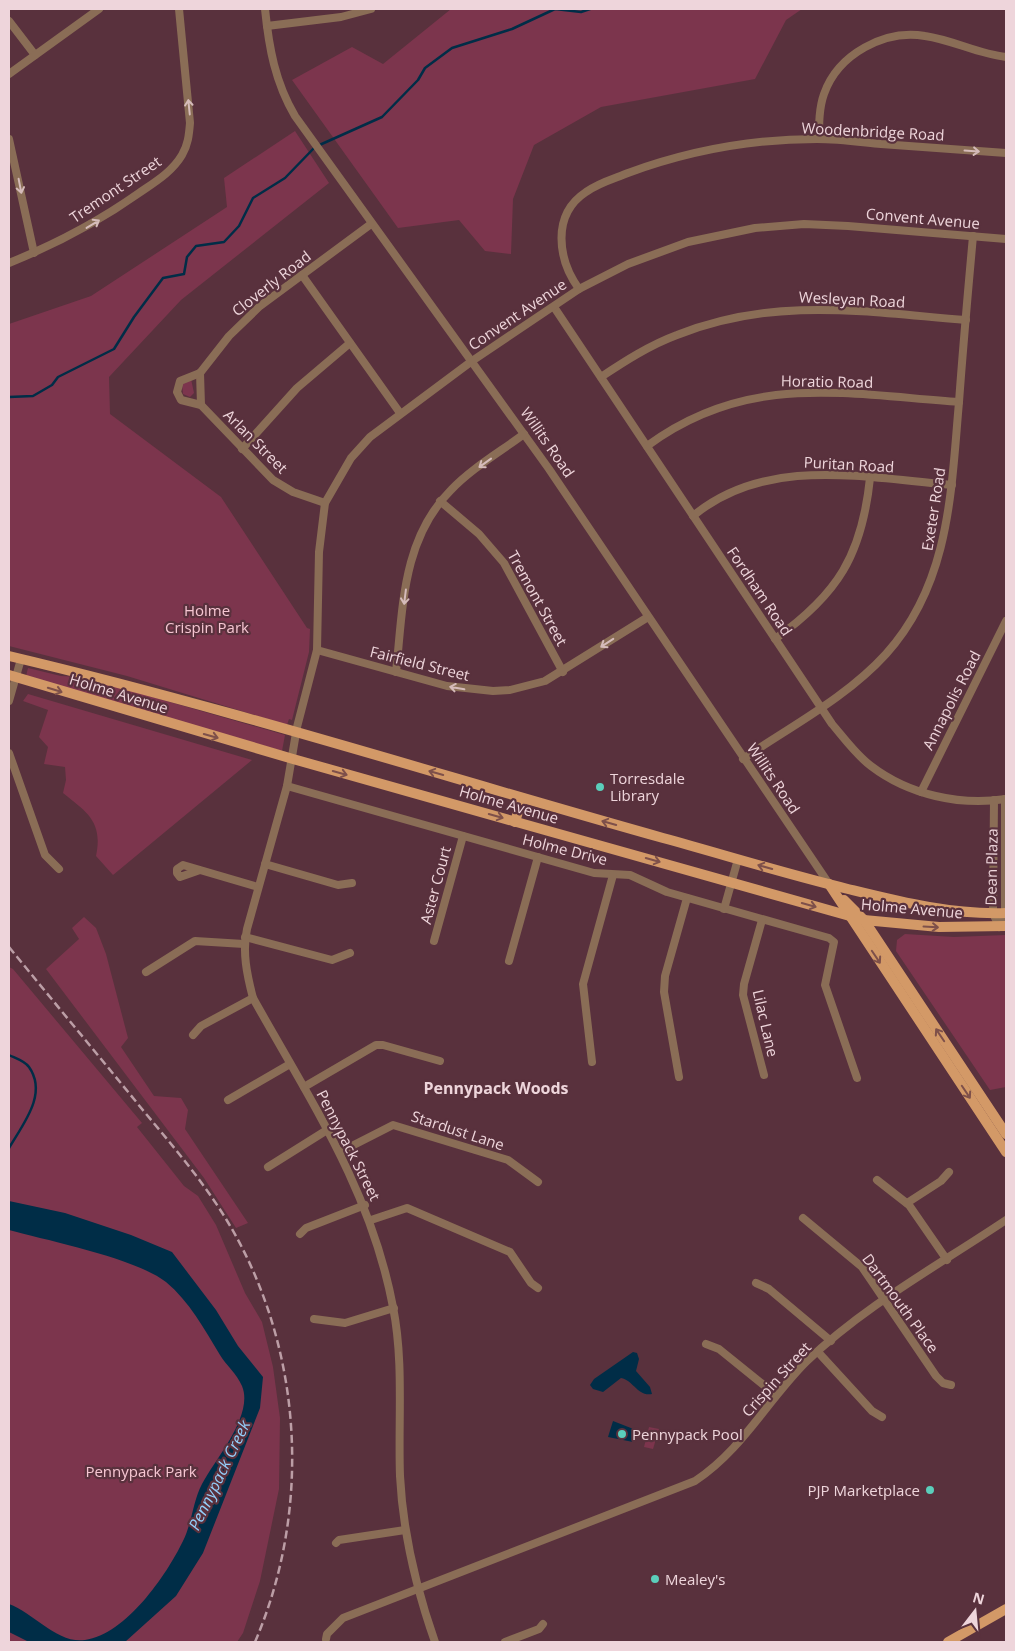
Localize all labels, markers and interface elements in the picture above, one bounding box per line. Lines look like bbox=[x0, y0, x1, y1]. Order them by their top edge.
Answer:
one-way arrow bbox=[184, 100, 194, 116]
street label: Woodenbridge Road bbox=[801, 117, 945, 145]
one-way arrow bbox=[964, 146, 980, 155]
street label: Tremont Street bbox=[65, 151, 165, 227]
one-way arrow bbox=[15, 178, 25, 194]
street label: Convent Avenue bbox=[865, 203, 981, 233]
one-way arrow bbox=[85, 218, 99, 228]
street label: Cloverly Road bbox=[227, 246, 315, 320]
street label: Convent Avenue bbox=[464, 274, 570, 354]
street label: Wesleyan Road bbox=[798, 286, 906, 312]
street label: Horatio Road bbox=[781, 370, 873, 392]
street label: Willits Road bbox=[517, 403, 579, 481]
street label: Arlan Street bbox=[220, 405, 292, 477]
street label: Puritan Road bbox=[803, 452, 895, 476]
one-way arrow bbox=[478, 458, 492, 468]
street label: Exeter Road bbox=[917, 466, 949, 552]
street label: Fordham Road bbox=[723, 543, 797, 639]
street label: Tremont Street bbox=[504, 547, 572, 649]
one-way arrow bbox=[400, 588, 410, 604]
park label: Holme Crispin Park bbox=[165, 600, 249, 637]
one-way arrow bbox=[600, 638, 614, 648]
street label: Fairfield Street bbox=[368, 641, 472, 685]
street label: Annapolis Road bbox=[917, 647, 985, 753]
street label: Holme Avenue bbox=[67, 668, 171, 718]
one-way arrow bbox=[449, 682, 465, 692]
one-way arrow bbox=[47, 685, 63, 695]
one-way arrow bbox=[203, 731, 219, 741]
street label: Willits Road bbox=[743, 739, 805, 817]
one-way arrow bbox=[331, 768, 347, 778]
one-way arrow bbox=[428, 768, 444, 778]
place label: Torresdale Library bbox=[610, 768, 685, 805]
street label: Holme Avenue bbox=[457, 780, 561, 828]
marker: Torresdale Library bbox=[594, 781, 606, 793]
one-way arrow bbox=[488, 812, 504, 822]
one-way arrow bbox=[601, 817, 617, 827]
street label: Dean Plaza bbox=[980, 828, 1002, 906]
street label: Holme Drive bbox=[520, 829, 610, 869]
street label: Aster Court bbox=[415, 844, 455, 926]
one-way arrow bbox=[644, 856, 660, 866]
one-way arrow bbox=[758, 862, 774, 871]
street label: Holme Avenue bbox=[860, 894, 964, 922]
one-way arrow bbox=[801, 900, 817, 910]
one-way arrow bbox=[923, 922, 939, 931]
one-way arrow bbox=[871, 949, 881, 963]
street label: Lilac Lane bbox=[749, 987, 783, 1059]
one-way arrow bbox=[935, 1028, 945, 1042]
district label: Pennypack Woods bbox=[423, 1077, 569, 1099]
one-way arrow bbox=[961, 1084, 971, 1098]
street label: Pennypack Street bbox=[312, 1086, 386, 1204]
street label: Stardust Lane bbox=[409, 1106, 507, 1154]
street label: Dartmouth Place bbox=[858, 1249, 944, 1357]
street label: Crispin Street bbox=[737, 1337, 815, 1421]
water label: Pennypack Creek bbox=[183, 1415, 256, 1534]
place label: Pennypack Pool bbox=[632, 1424, 743, 1444]
marker: Pennypack Pool bbox=[616, 1428, 628, 1440]
park label: Pennypack Park bbox=[85, 1461, 197, 1481]
place label: PJP Marketplace bbox=[808, 1480, 920, 1500]
marker: PJP Marketplace bbox=[924, 1484, 936, 1496]
place label: Mealey's bbox=[665, 1569, 725, 1589]
marker: Mealey's bbox=[649, 1573, 661, 1585]
north arrow bbox=[950, 1586, 1000, 1636]
text: N bbox=[971, 1587, 987, 1609]

